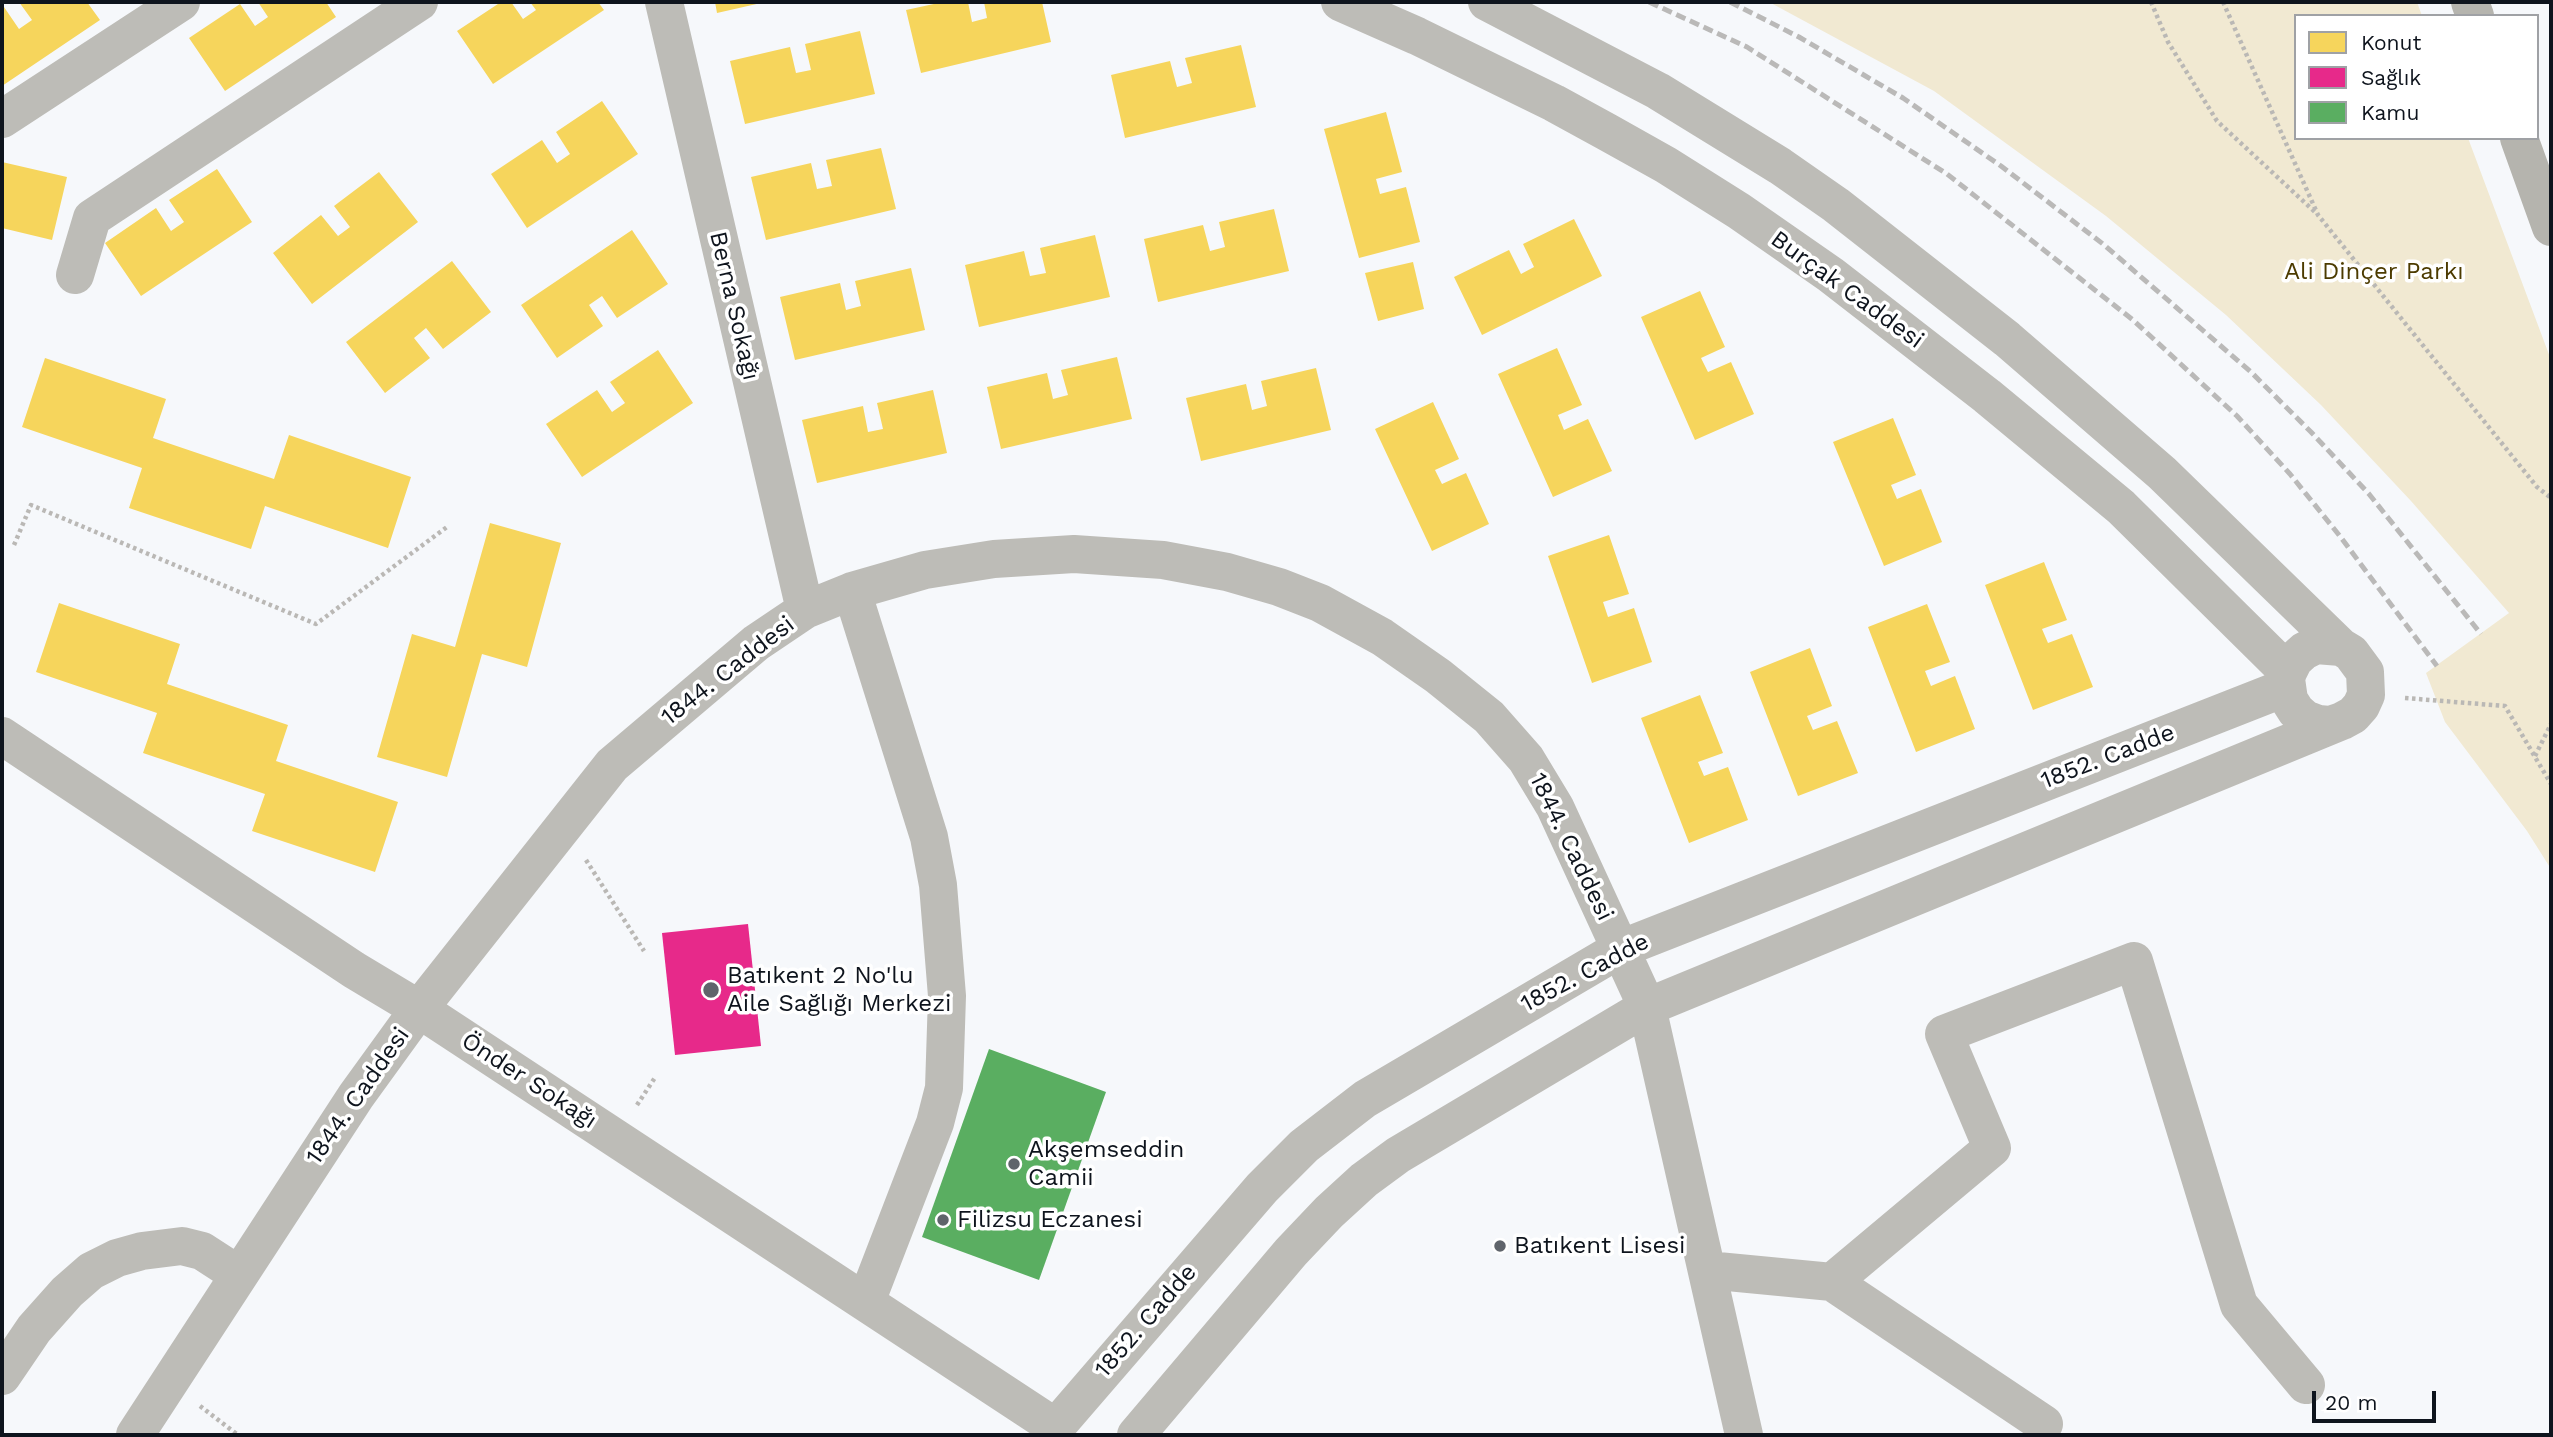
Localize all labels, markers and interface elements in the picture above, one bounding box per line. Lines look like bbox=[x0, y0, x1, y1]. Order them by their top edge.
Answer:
legend bbox=[2294, 14, 2539, 140]
text: Konut bbox=[2361, 30, 2421, 55]
text: Sağlık bbox=[2361, 65, 2421, 90]
text: Kamu bbox=[2361, 100, 2419, 125]
street label: Burçak Caddesi bbox=[1765, 225, 1929, 355]
street label: Berna Sokağı bbox=[703, 229, 765, 383]
park label: Ali Dinçer Parkı bbox=[2284, 258, 2464, 286]
street label: 1844. Caddesi bbox=[656, 610, 800, 732]
street label: 1852. Cadde bbox=[2037, 718, 2179, 796]
street label: 1844. Caddesi bbox=[1523, 768, 1619, 926]
street label: 1852. Cadde bbox=[1516, 927, 1654, 1019]
place label: Batıkent 2 No'lu Aile Sağlığı Merkezi bbox=[727, 962, 951, 1018]
marker: Batıkent 2 No'lu Aile Sağlığı Merkezi bbox=[701, 980, 721, 1000]
street label: 1844. Caddesi bbox=[300, 1022, 416, 1170]
street label: Önder Sokağı bbox=[456, 1027, 602, 1135]
place label: Akşemseddin Camii bbox=[1028, 1136, 1184, 1192]
marker: Akşemseddin Camii bbox=[1006, 1156, 1022, 1172]
place label: Filizsu Eczanesi bbox=[957, 1206, 1143, 1234]
marker: Filizsu Eczanesi bbox=[935, 1212, 951, 1228]
place label: Batıkent Lisesi bbox=[1514, 1232, 1685, 1260]
marker: Batıkent Lisesi bbox=[1492, 1238, 1508, 1254]
street label: 1852. Cadde bbox=[1089, 1258, 1203, 1384]
scale bar bbox=[2315, 1378, 2439, 1422]
text: 20 m bbox=[2325, 1390, 2377, 1415]

